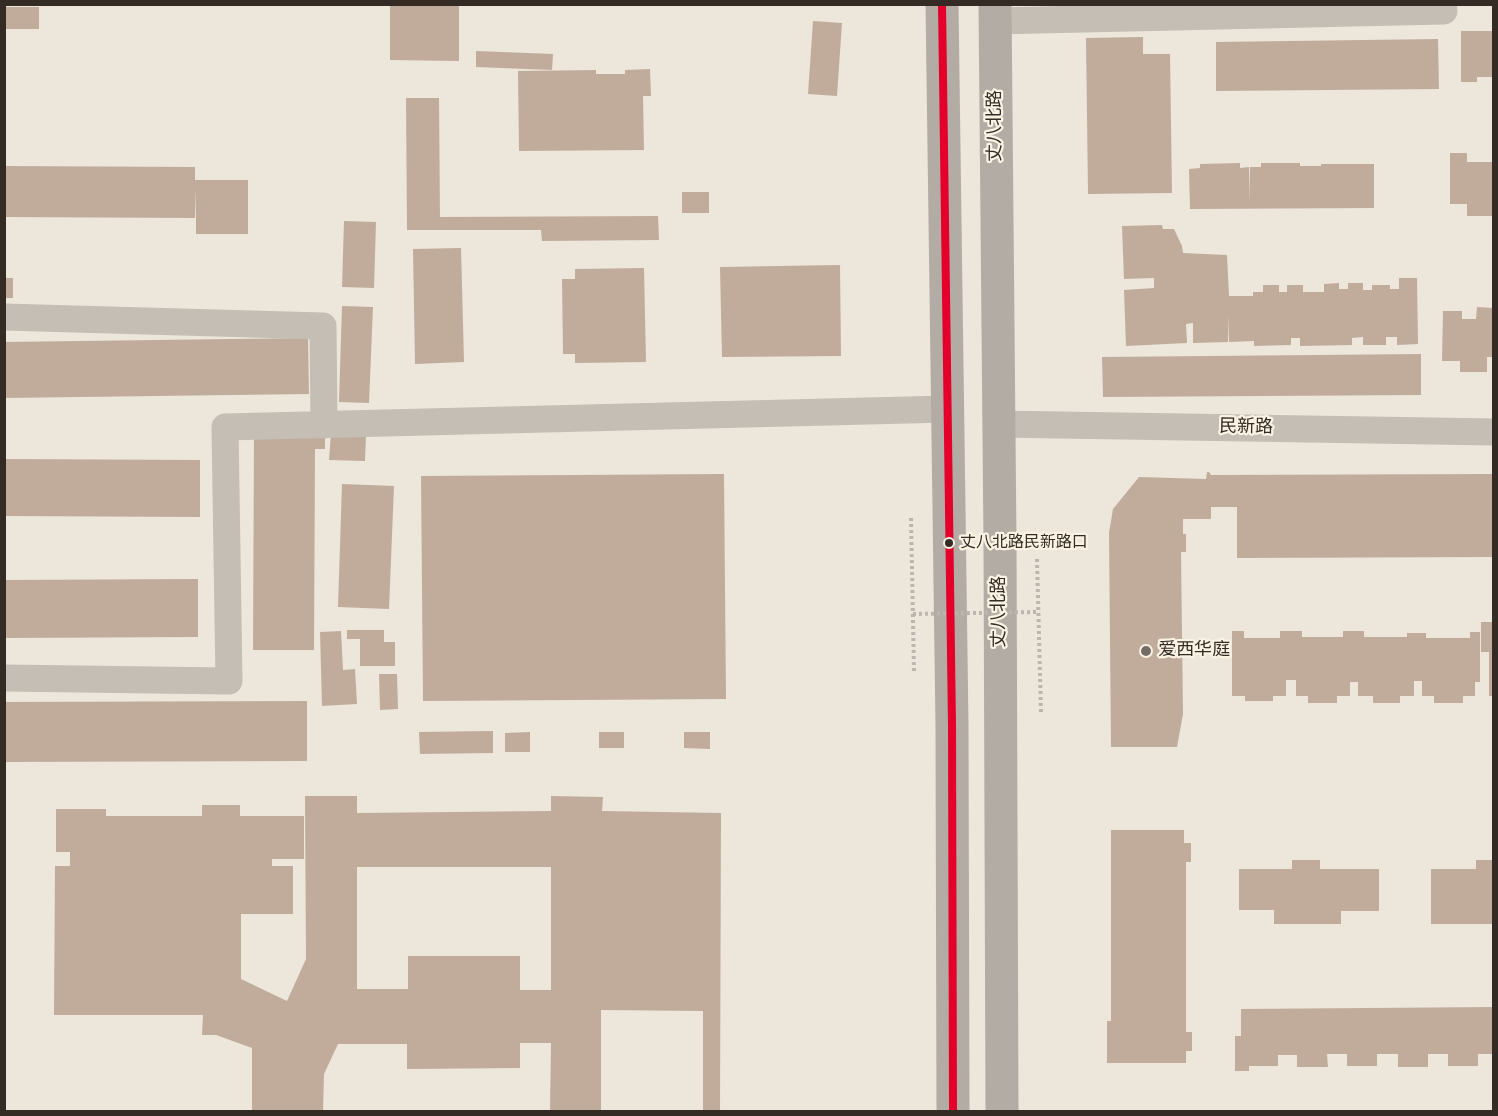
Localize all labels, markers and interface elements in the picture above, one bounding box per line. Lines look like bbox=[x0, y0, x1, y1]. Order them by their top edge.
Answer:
street label: 丈八北路 bbox=[985, 90, 1007, 162]
street label: 民新路 bbox=[1219, 417, 1273, 439]
place label: 丈八北路民新路口 bbox=[960, 533, 1088, 553]
marker: 丈八北路民新路口 bbox=[943, 537, 955, 549]
street label: 丈八北路 bbox=[989, 576, 1011, 648]
place label: 爱西华庭 bbox=[1158, 640, 1230, 662]
marker: 爱西华庭 bbox=[1139, 644, 1153, 658]

